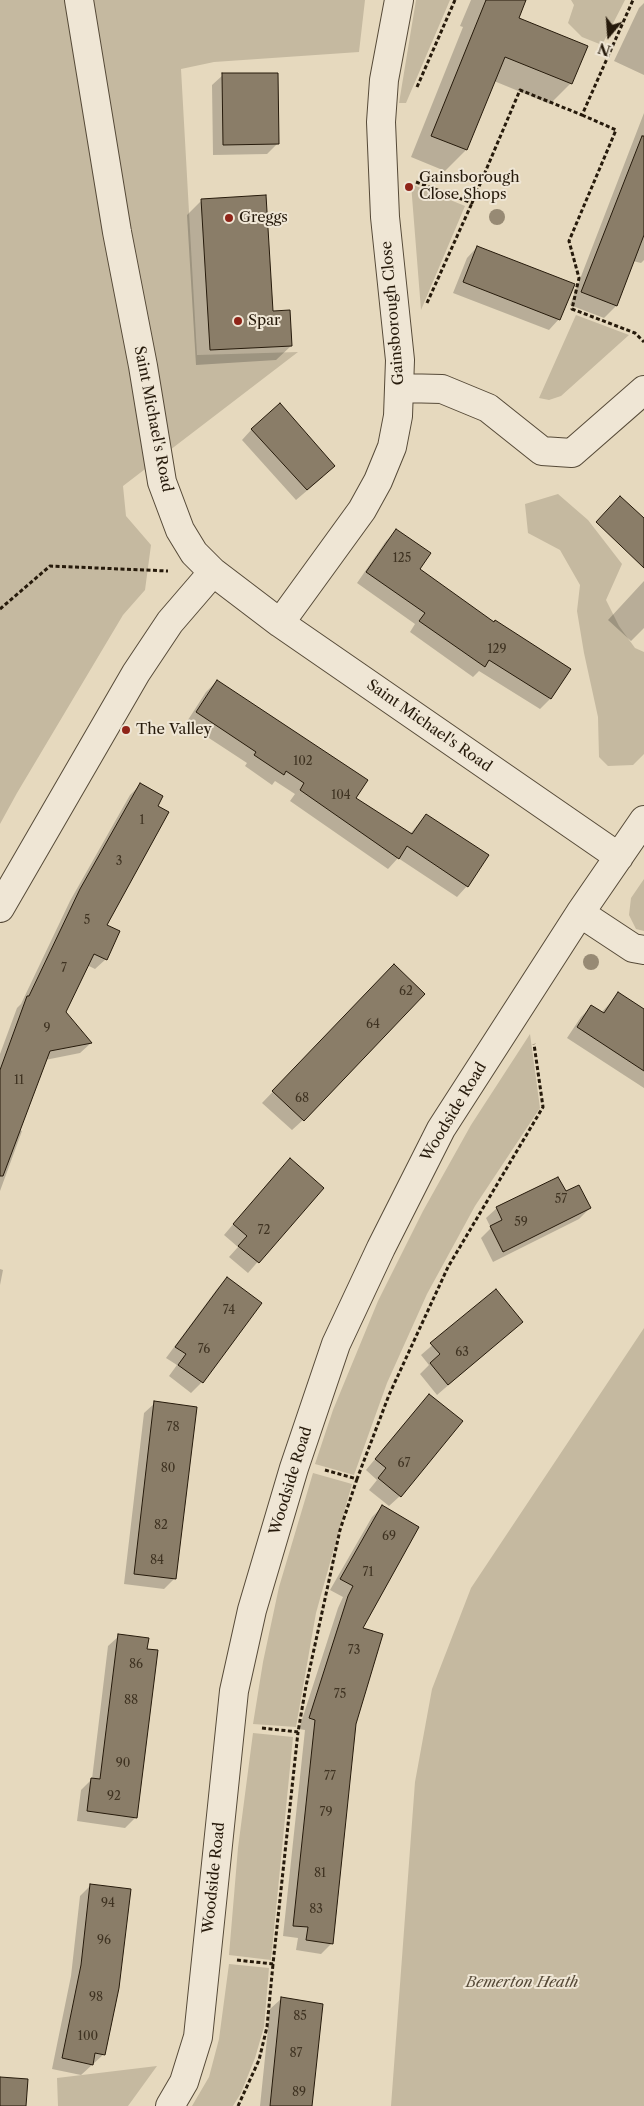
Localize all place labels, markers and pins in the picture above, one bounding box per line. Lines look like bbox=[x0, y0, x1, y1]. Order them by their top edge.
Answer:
place label: Gainsborough Close Shops bbox=[419, 169, 520, 204]
marker: Gainsborough Close Shops bbox=[403, 181, 415, 193]
place label: Greggs bbox=[239, 209, 288, 227]
marker: Greggs bbox=[223, 212, 235, 224]
place label: Spar bbox=[248, 312, 280, 330]
marker: Spar bbox=[232, 315, 244, 327]
place label: The Valley bbox=[136, 721, 212, 739]
marker: The Valley bbox=[120, 724, 132, 736]

